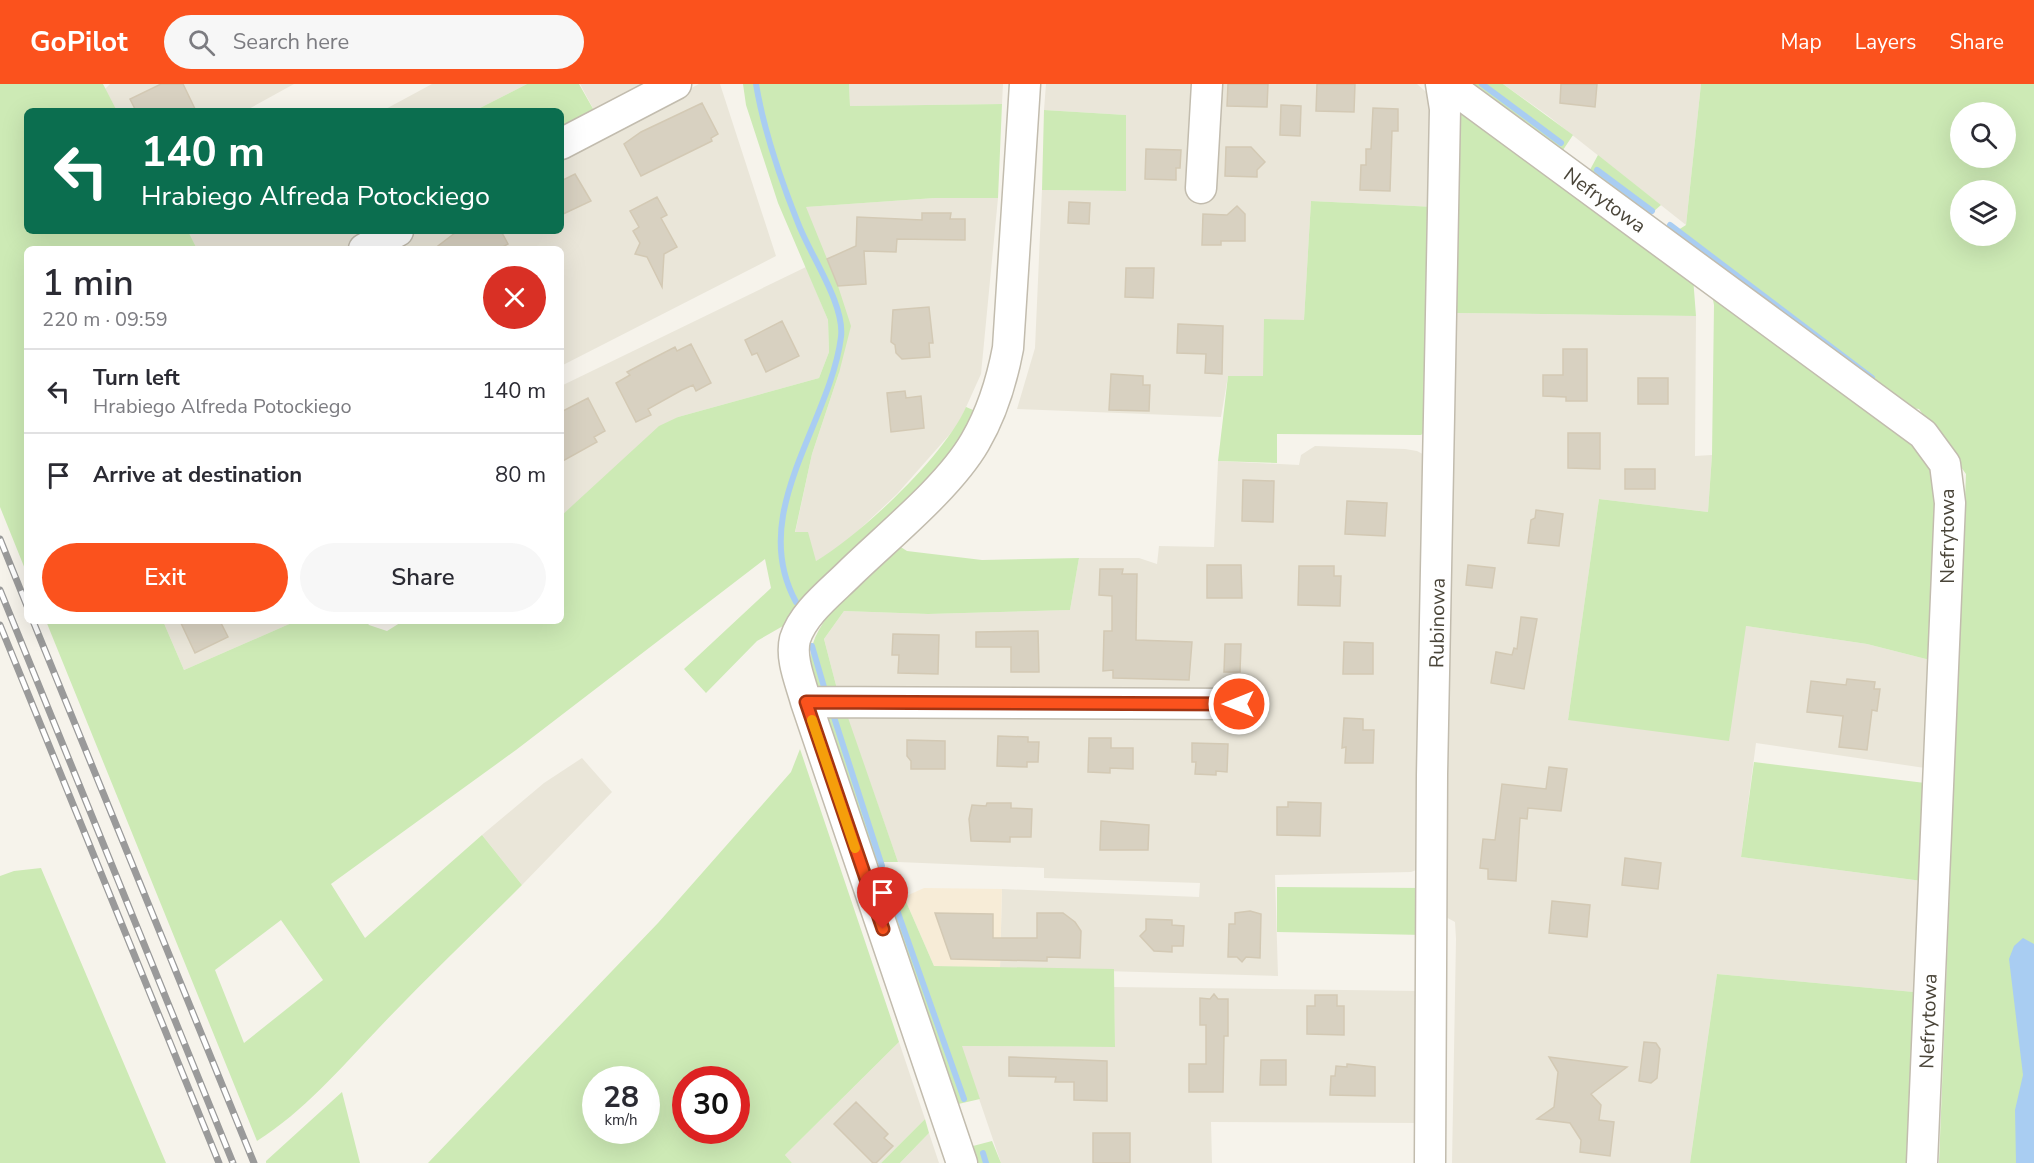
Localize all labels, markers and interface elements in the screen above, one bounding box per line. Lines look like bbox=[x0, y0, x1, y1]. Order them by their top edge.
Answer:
search box bbox=[164, 15, 584, 69]
text: GoPilot bbox=[30, 23, 128, 61]
icon: search bbox=[185, 26, 218, 59]
text: Search here bbox=[233, 27, 349, 57]
text: Map bbox=[1780, 28, 1822, 56]
text: Layers bbox=[1855, 28, 1916, 56]
text: Share bbox=[1949, 28, 2004, 56]
map controls bbox=[1950, 102, 2016, 246]
button: search bbox=[1950, 102, 2016, 168]
text: 140 m bbox=[141, 124, 265, 181]
icon: left bbox=[42, 132, 120, 210]
street label: Nefrytowa bbox=[1558, 161, 1651, 239]
text: Hrabiego Alfreda Potockiego bbox=[141, 178, 490, 215]
button: layers bbox=[1950, 180, 2016, 246]
text: 1 min bbox=[42, 259, 134, 308]
button: close bbox=[483, 266, 546, 329]
text: 220 m · 09:59 bbox=[42, 306, 168, 333]
text: Turn left bbox=[93, 363, 180, 393]
icon: left bbox=[42, 375, 75, 408]
text: 140 m bbox=[482, 376, 546, 406]
text: Hrabiego Alfreda Potockiego bbox=[93, 393, 352, 420]
icon: arrive bbox=[42, 459, 75, 492]
text: Arrive at destination bbox=[93, 460, 302, 490]
text: 80 m bbox=[495, 460, 546, 490]
street label: Nefrytowa bbox=[1934, 488, 1961, 584]
button: Exit bbox=[42, 543, 288, 612]
button: Share bbox=[300, 543, 546, 612]
street label: Rubinowa bbox=[1423, 578, 1452, 668]
position arrow bbox=[1207, 672, 1271, 736]
pin bbox=[857, 867, 908, 929]
icon: arrive bbox=[866, 876, 899, 909]
street label: Nefrytowa bbox=[1913, 973, 1944, 1069]
speed limit sign: 30 bbox=[672, 1066, 750, 1144]
text: 28 bbox=[603, 1077, 639, 1118]
text: km/h bbox=[604, 1110, 638, 1130]

